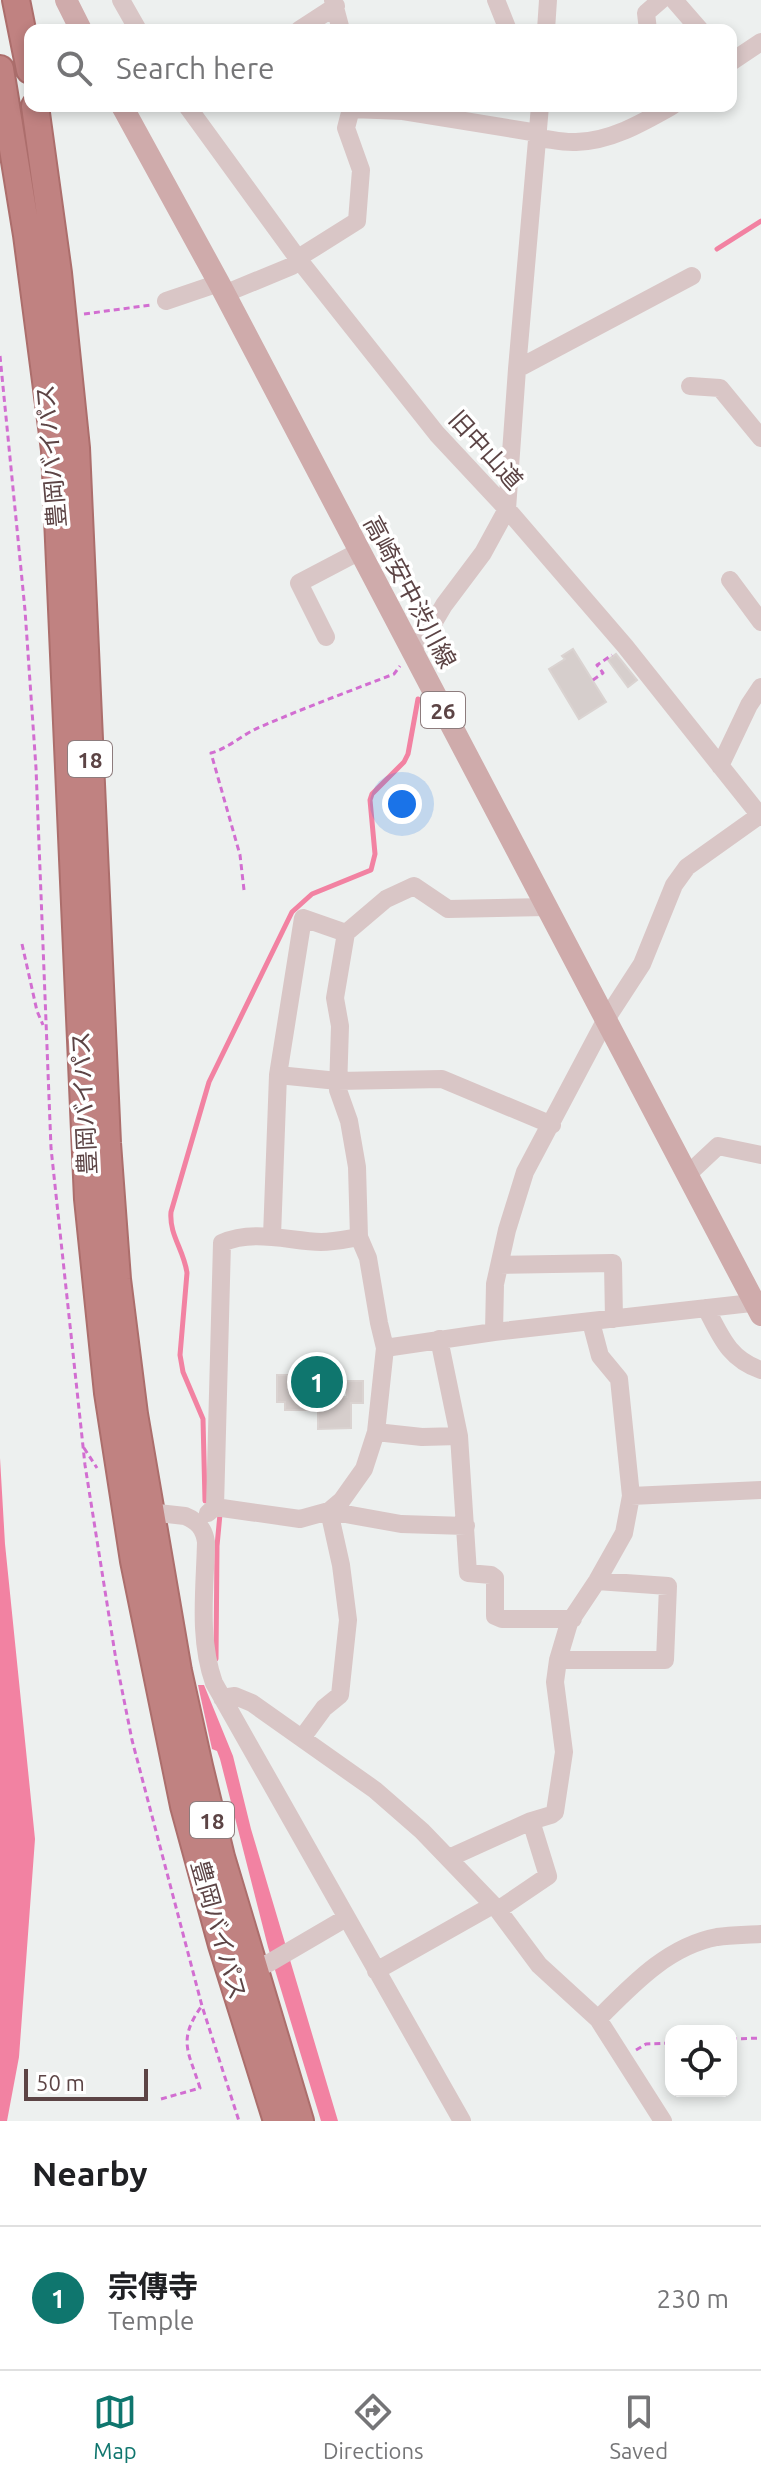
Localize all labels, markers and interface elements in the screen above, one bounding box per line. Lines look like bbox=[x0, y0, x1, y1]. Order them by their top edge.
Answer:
search box bbox=[24, 24, 737, 112]
icon: search bbox=[52, 46, 96, 90]
text: Search here bbox=[116, 51, 275, 85]
street label: 豊岡バイパス bbox=[31, 383, 71, 529]
street label: 旧中山道 bbox=[444, 405, 528, 495]
street label: 高崎安中渋川線 bbox=[359, 511, 461, 673]
road number: 26 bbox=[421, 692, 465, 728]
road number: 18 bbox=[68, 741, 112, 777]
your location bbox=[382, 784, 422, 824]
street label: 豊岡バイパス bbox=[67, 1031, 101, 1175]
pin: 1 bbox=[291, 1352, 343, 1412]
road number: 18 bbox=[190, 1802, 234, 1838]
street label: 豊岡バイパス bbox=[186, 1857, 252, 2003]
map controls bbox=[665, 2025, 737, 2097]
button: locate bbox=[665, 2025, 737, 2097]
scale bar bbox=[24, 2065, 148, 2101]
text: 50 m bbox=[36, 2070, 85, 2095]
text: Nearby bbox=[32, 2154, 147, 2192]
text: 宗傳寺 bbox=[108, 2269, 198, 2303]
text: 1 bbox=[51, 2284, 65, 2313]
text: 230 m bbox=[657, 2284, 729, 2313]
text: Temple bbox=[108, 2306, 194, 2335]
tab: Map bbox=[93, 2390, 137, 2463]
tab: Directions bbox=[323, 2390, 424, 2463]
tab: Saved bbox=[609, 2390, 668, 2463]

